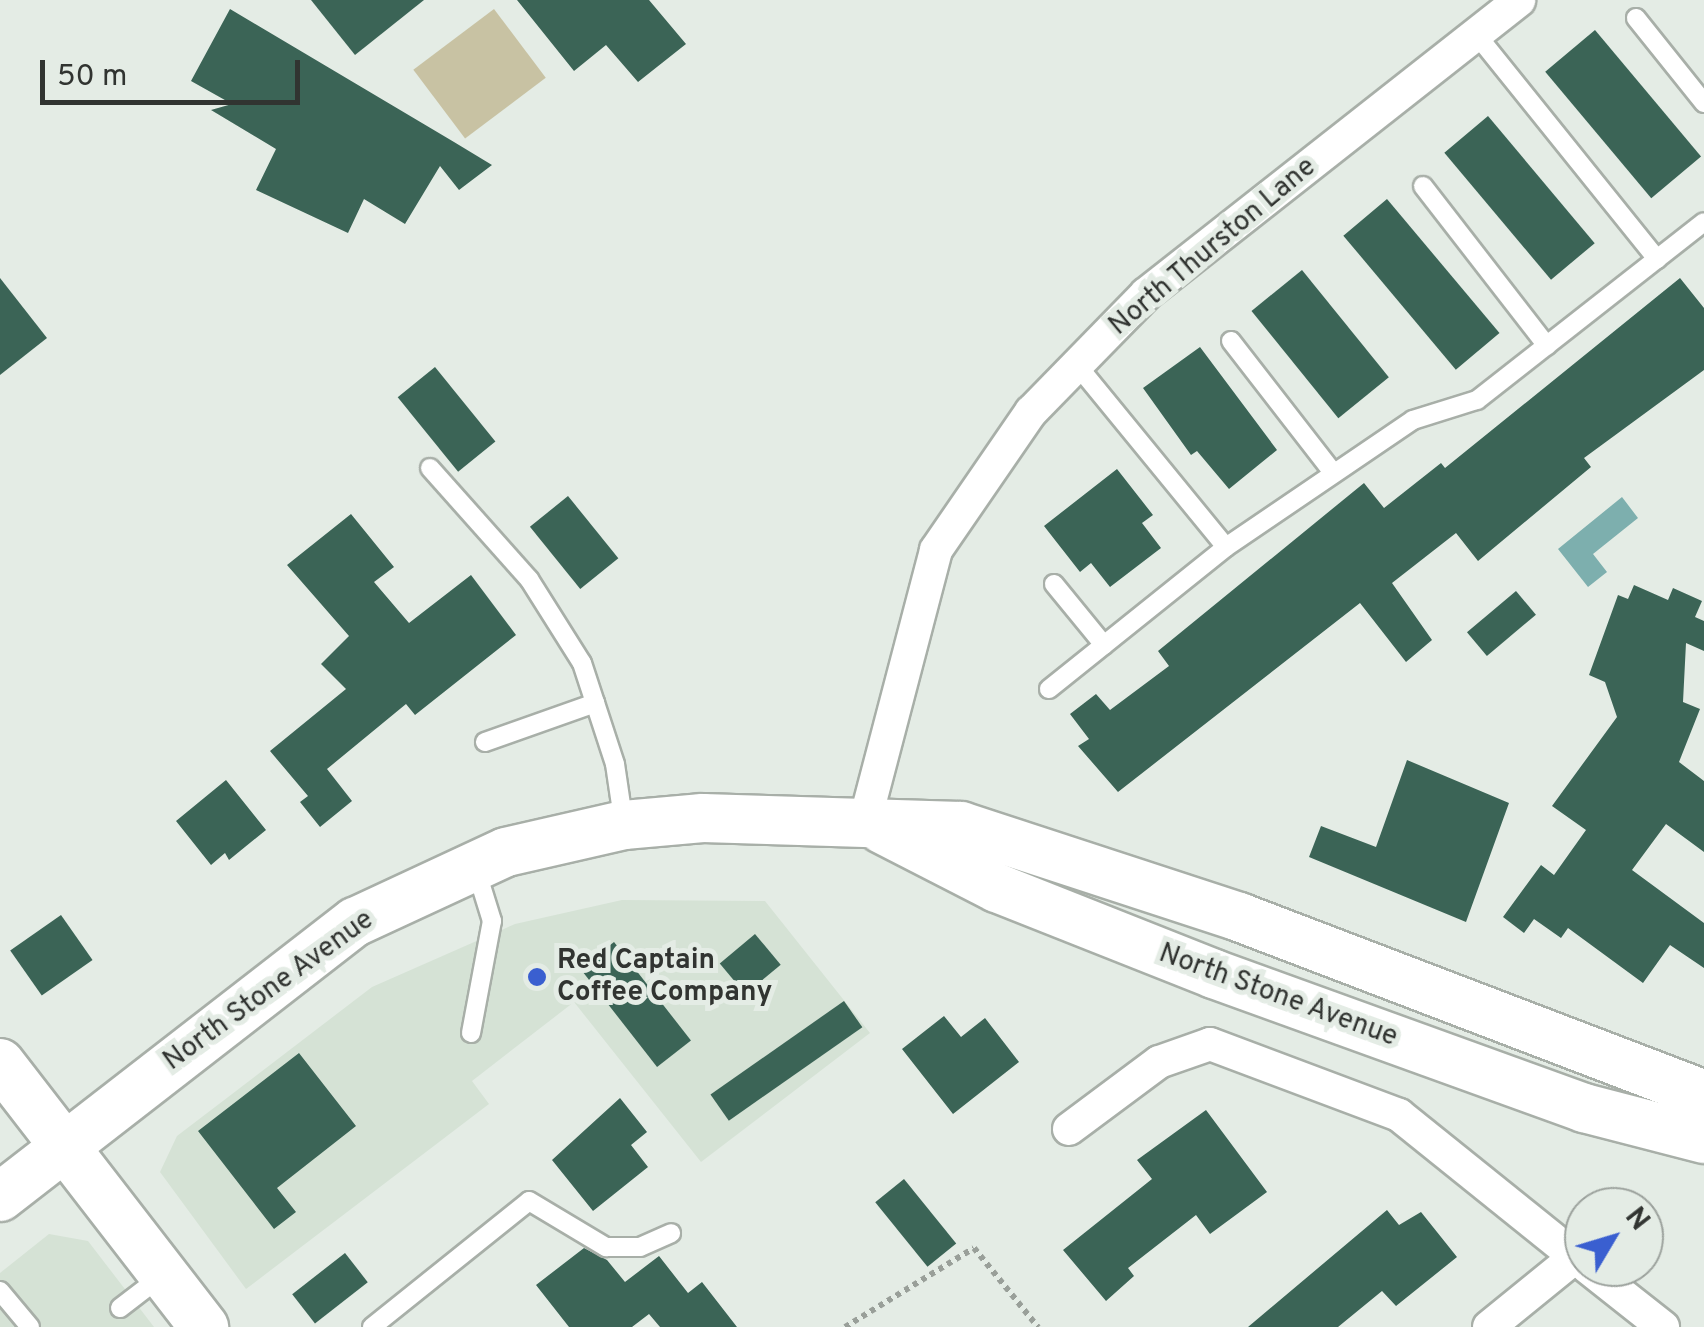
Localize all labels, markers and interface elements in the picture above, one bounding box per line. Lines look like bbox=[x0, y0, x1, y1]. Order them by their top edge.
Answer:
scale bar bbox=[45, 40, 305, 102]
text: 50 m bbox=[57, 59, 127, 96]
street label: North Thurston Lane bbox=[1102, 150, 1324, 344]
street label: North Stone Avenue bbox=[157, 903, 381, 1079]
street label: North Stone Avenue bbox=[1153, 937, 1403, 1055]
place label: Red Captain Coffee Company bbox=[557, 944, 772, 1010]
marker: Red Captain Coffee Company bbox=[526, 966, 548, 988]
north arrow bbox=[1564, 1187, 1664, 1287]
text: N bbox=[1616, 1201, 1656, 1239]

